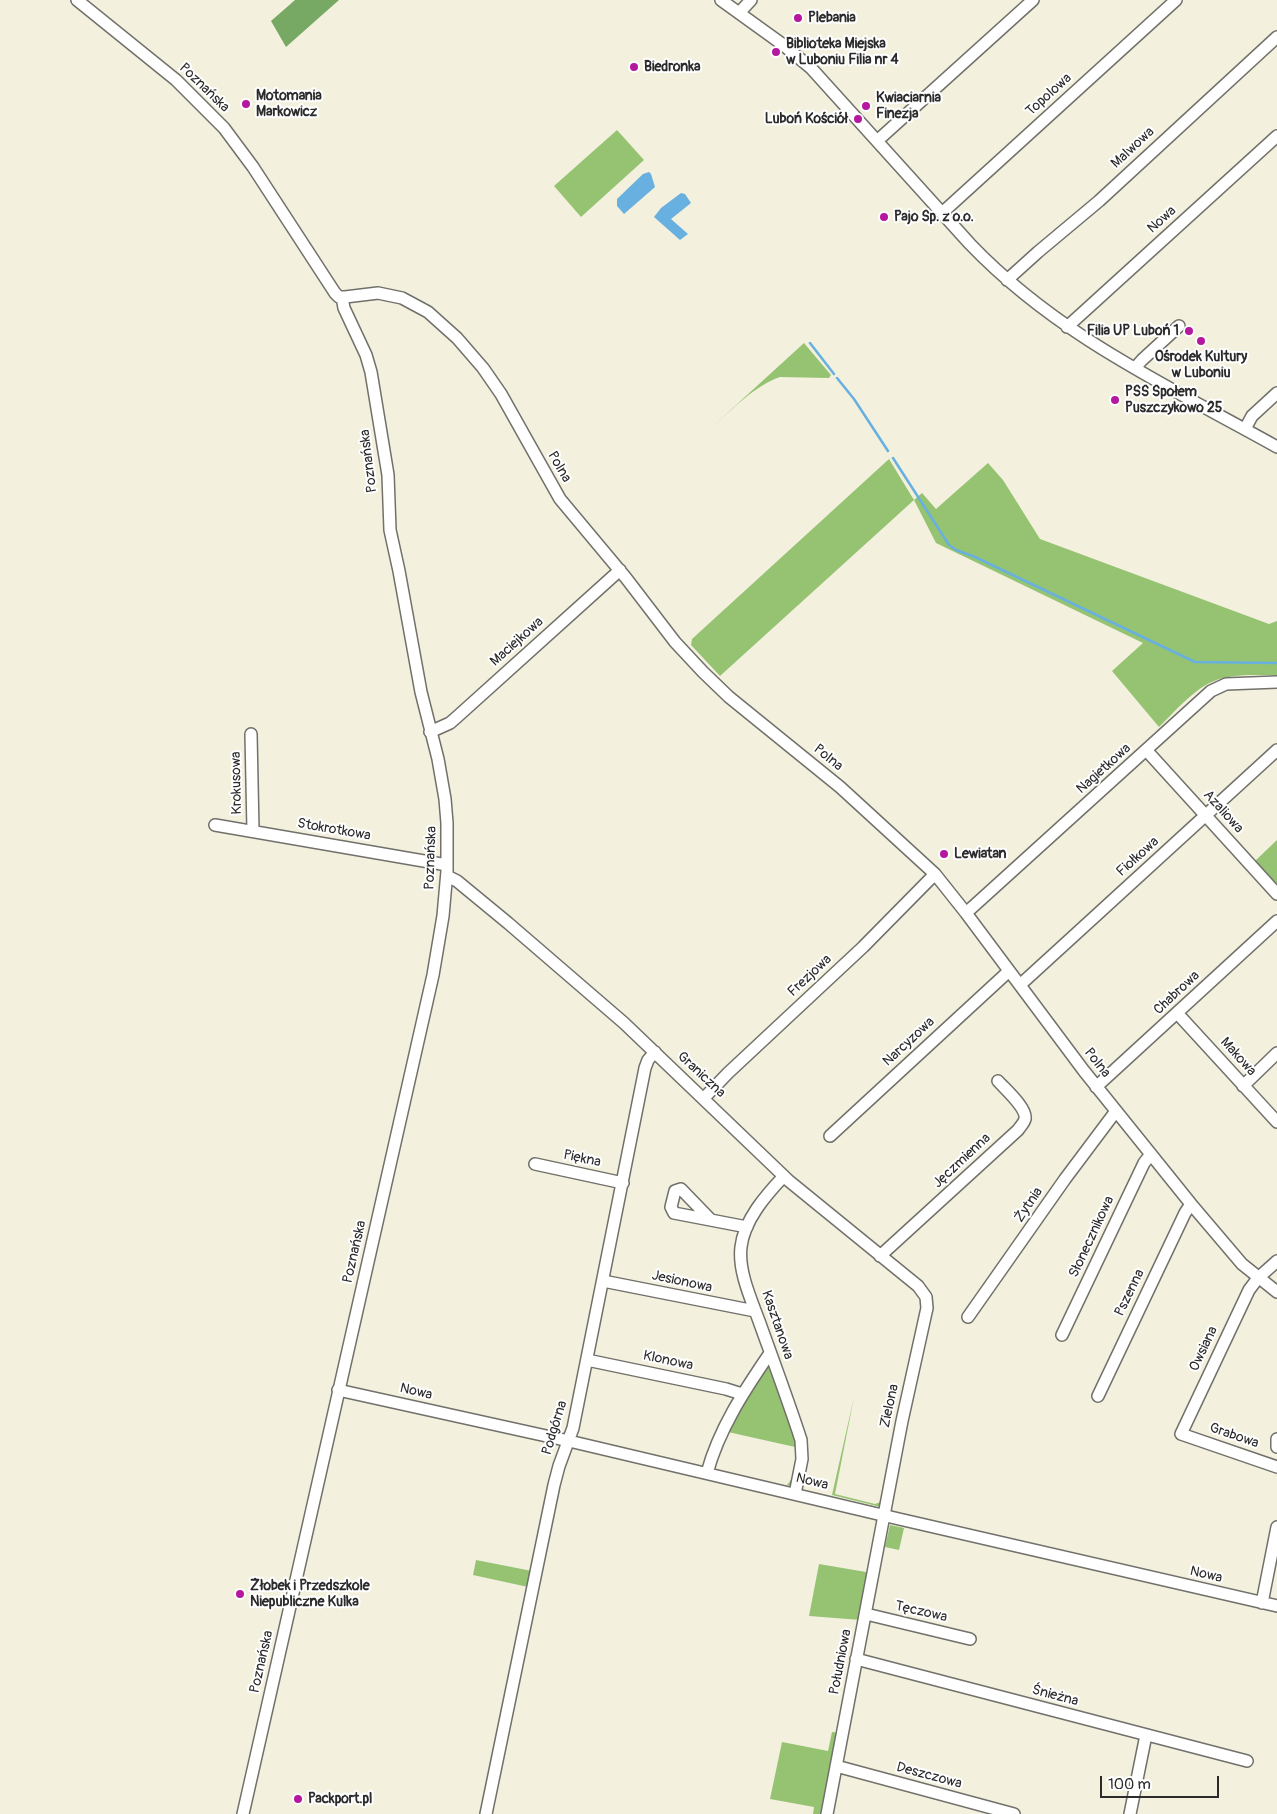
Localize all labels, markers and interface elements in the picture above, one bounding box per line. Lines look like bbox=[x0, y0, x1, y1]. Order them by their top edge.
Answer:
place label: Plebania bbox=[808, 10, 856, 26]
marker: Plebania bbox=[792, 12, 804, 24]
place label: Biblioteka Miejska w Luboniu Filia nr 4 bbox=[786, 36, 899, 68]
marker: Biblioteka Miejska w Luboniu Filia nr 4 bbox=[770, 46, 782, 58]
place label: Biedronka bbox=[644, 59, 701, 75]
street label: Poznańska bbox=[175, 60, 233, 116]
marker: Biedronka bbox=[628, 61, 640, 73]
street label: Topolowa bbox=[1023, 70, 1075, 120]
place label: Motomania Markowicz bbox=[256, 88, 322, 120]
place label: Kwiaciarnia Finezja bbox=[876, 90, 941, 122]
marker: Motomania Markowicz bbox=[240, 98, 252, 110]
marker: Kwiaciarnia Finezja bbox=[860, 100, 872, 112]
place label: Luboń Kościół bbox=[765, 111, 848, 127]
marker: Luboń Kościół bbox=[852, 113, 864, 125]
street label: Malwowa bbox=[1108, 124, 1158, 172]
street label: Nowa bbox=[1144, 203, 1180, 237]
place label: Pajo Sp. z o.o. bbox=[894, 209, 974, 225]
marker: Pajo Sp. z o.o. bbox=[878, 211, 890, 223]
place label: Filia UP Luboń 1 bbox=[1087, 323, 1179, 339]
marker: Filia UP Luboń 1 bbox=[1183, 325, 1195, 337]
marker: Ośrodek Kultury w Luboniu bbox=[1195, 335, 1207, 347]
place label: Ośrodek Kultury w Luboniu bbox=[1155, 349, 1247, 382]
place label: PSS Społem Puszczykowo 25 bbox=[1125, 384, 1222, 417]
marker: PSS Społem Puszczykowo 25 bbox=[1109, 394, 1121, 406]
street label: Poznańska bbox=[357, 428, 381, 494]
street label: Polna bbox=[543, 449, 575, 485]
street label: Maciejkowa bbox=[487, 614, 547, 670]
street label: Nagietkowa bbox=[1073, 740, 1135, 798]
street label: Polna bbox=[810, 741, 846, 775]
street label: Krokusowa bbox=[228, 751, 246, 815]
street label: Azaliowa bbox=[1199, 787, 1247, 837]
street label: Stokrotkowa bbox=[296, 815, 372, 845]
street label: Poznańska bbox=[421, 826, 441, 890]
street label: Fiołkowa bbox=[1113, 834, 1163, 880]
place label: Lewiatan bbox=[954, 846, 1006, 862]
marker: Lewiatan bbox=[938, 848, 950, 860]
street label: Frezjowa bbox=[785, 951, 835, 1001]
street label: Chabrowa bbox=[1151, 968, 1203, 1018]
street label: Narcyzowa bbox=[880, 1014, 938, 1070]
street label: Makowa bbox=[1216, 1034, 1260, 1080]
street label: Polna bbox=[1080, 1045, 1114, 1081]
street label: Graniczna bbox=[673, 1049, 729, 1101]
street label: Jęczmienna bbox=[930, 1130, 994, 1192]
street label: Piękna bbox=[562, 1147, 602, 1171]
street label: Żytnia bbox=[1011, 1184, 1047, 1226]
street label: Słonecznikowa bbox=[1066, 1194, 1118, 1280]
street label: Poznańska bbox=[340, 1219, 370, 1285]
street label: Jesionowa bbox=[650, 1267, 714, 1297]
street label: Pszenna bbox=[1111, 1267, 1149, 1319]
street label: Kasztanowa bbox=[757, 1288, 797, 1362]
street label: Owsiana bbox=[1186, 1324, 1222, 1374]
street label: Klonowa bbox=[641, 1348, 695, 1374]
street label: Nowa bbox=[398, 1380, 434, 1404]
street label: Zielona bbox=[877, 1383, 903, 1429]
street label: Podgórna bbox=[539, 1399, 571, 1457]
street label: Grabowa bbox=[1207, 1420, 1261, 1452]
street label: Nowa bbox=[794, 1470, 830, 1494]
street label: Nowa bbox=[1188, 1563, 1224, 1587]
place label: Żłobek i Przedszkole Niepubliczne Kulka bbox=[250, 1578, 370, 1610]
marker: Żłobek i Przedszkole Niepubliczne Kulka bbox=[234, 1588, 246, 1600]
street label: Tęczowa bbox=[893, 1598, 949, 1626]
street label: Południowa bbox=[826, 1628, 856, 1696]
street label: Poznańska bbox=[247, 1629, 277, 1695]
street label: Śnieżna bbox=[1030, 1682, 1080, 1710]
street label: Deszczowa bbox=[894, 1759, 964, 1793]
scale bar bbox=[1102, 1766, 1221, 1798]
text: 100 m bbox=[1108, 1775, 1151, 1794]
place label: Packport.pl bbox=[308, 1791, 372, 1807]
marker: Packport.pl bbox=[292, 1793, 304, 1805]

